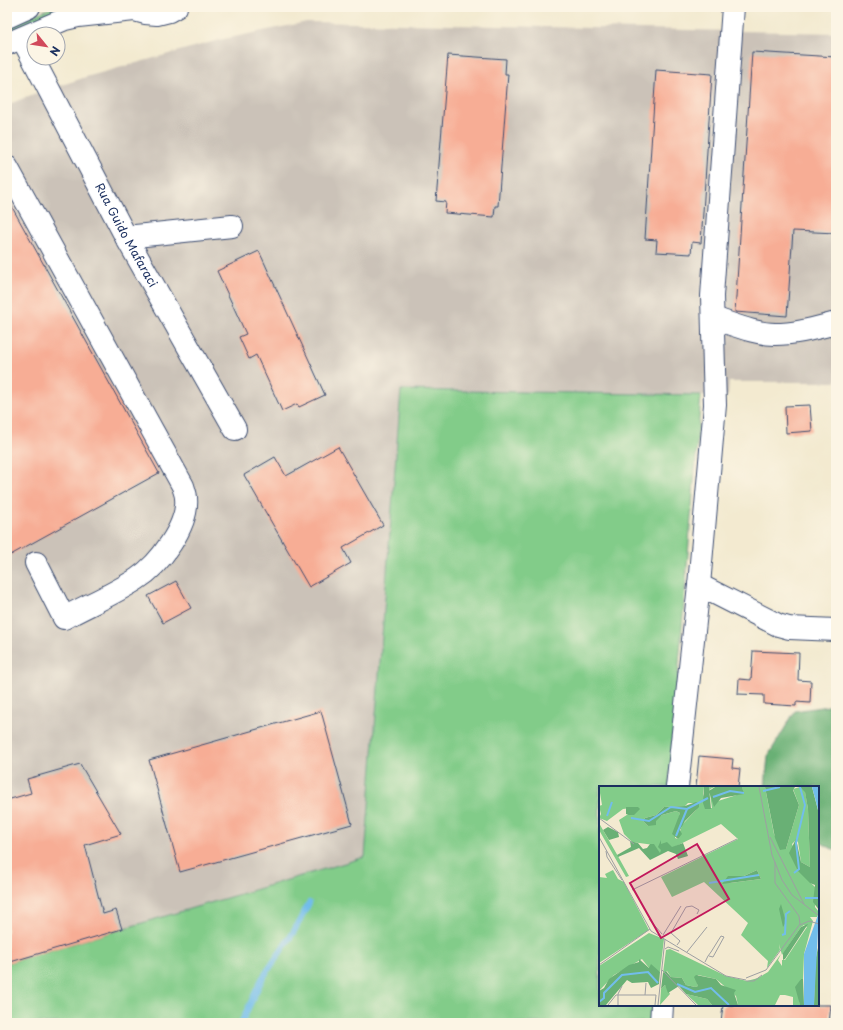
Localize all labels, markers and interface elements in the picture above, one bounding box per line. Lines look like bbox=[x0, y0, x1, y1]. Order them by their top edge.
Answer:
north arrow bbox=[26, 26, 66, 66]
text: N bbox=[45, 43, 65, 60]
street label: Rua Guido Mafaraci bbox=[91, 179, 163, 290]
inset map bbox=[599, 786, 819, 1006]

